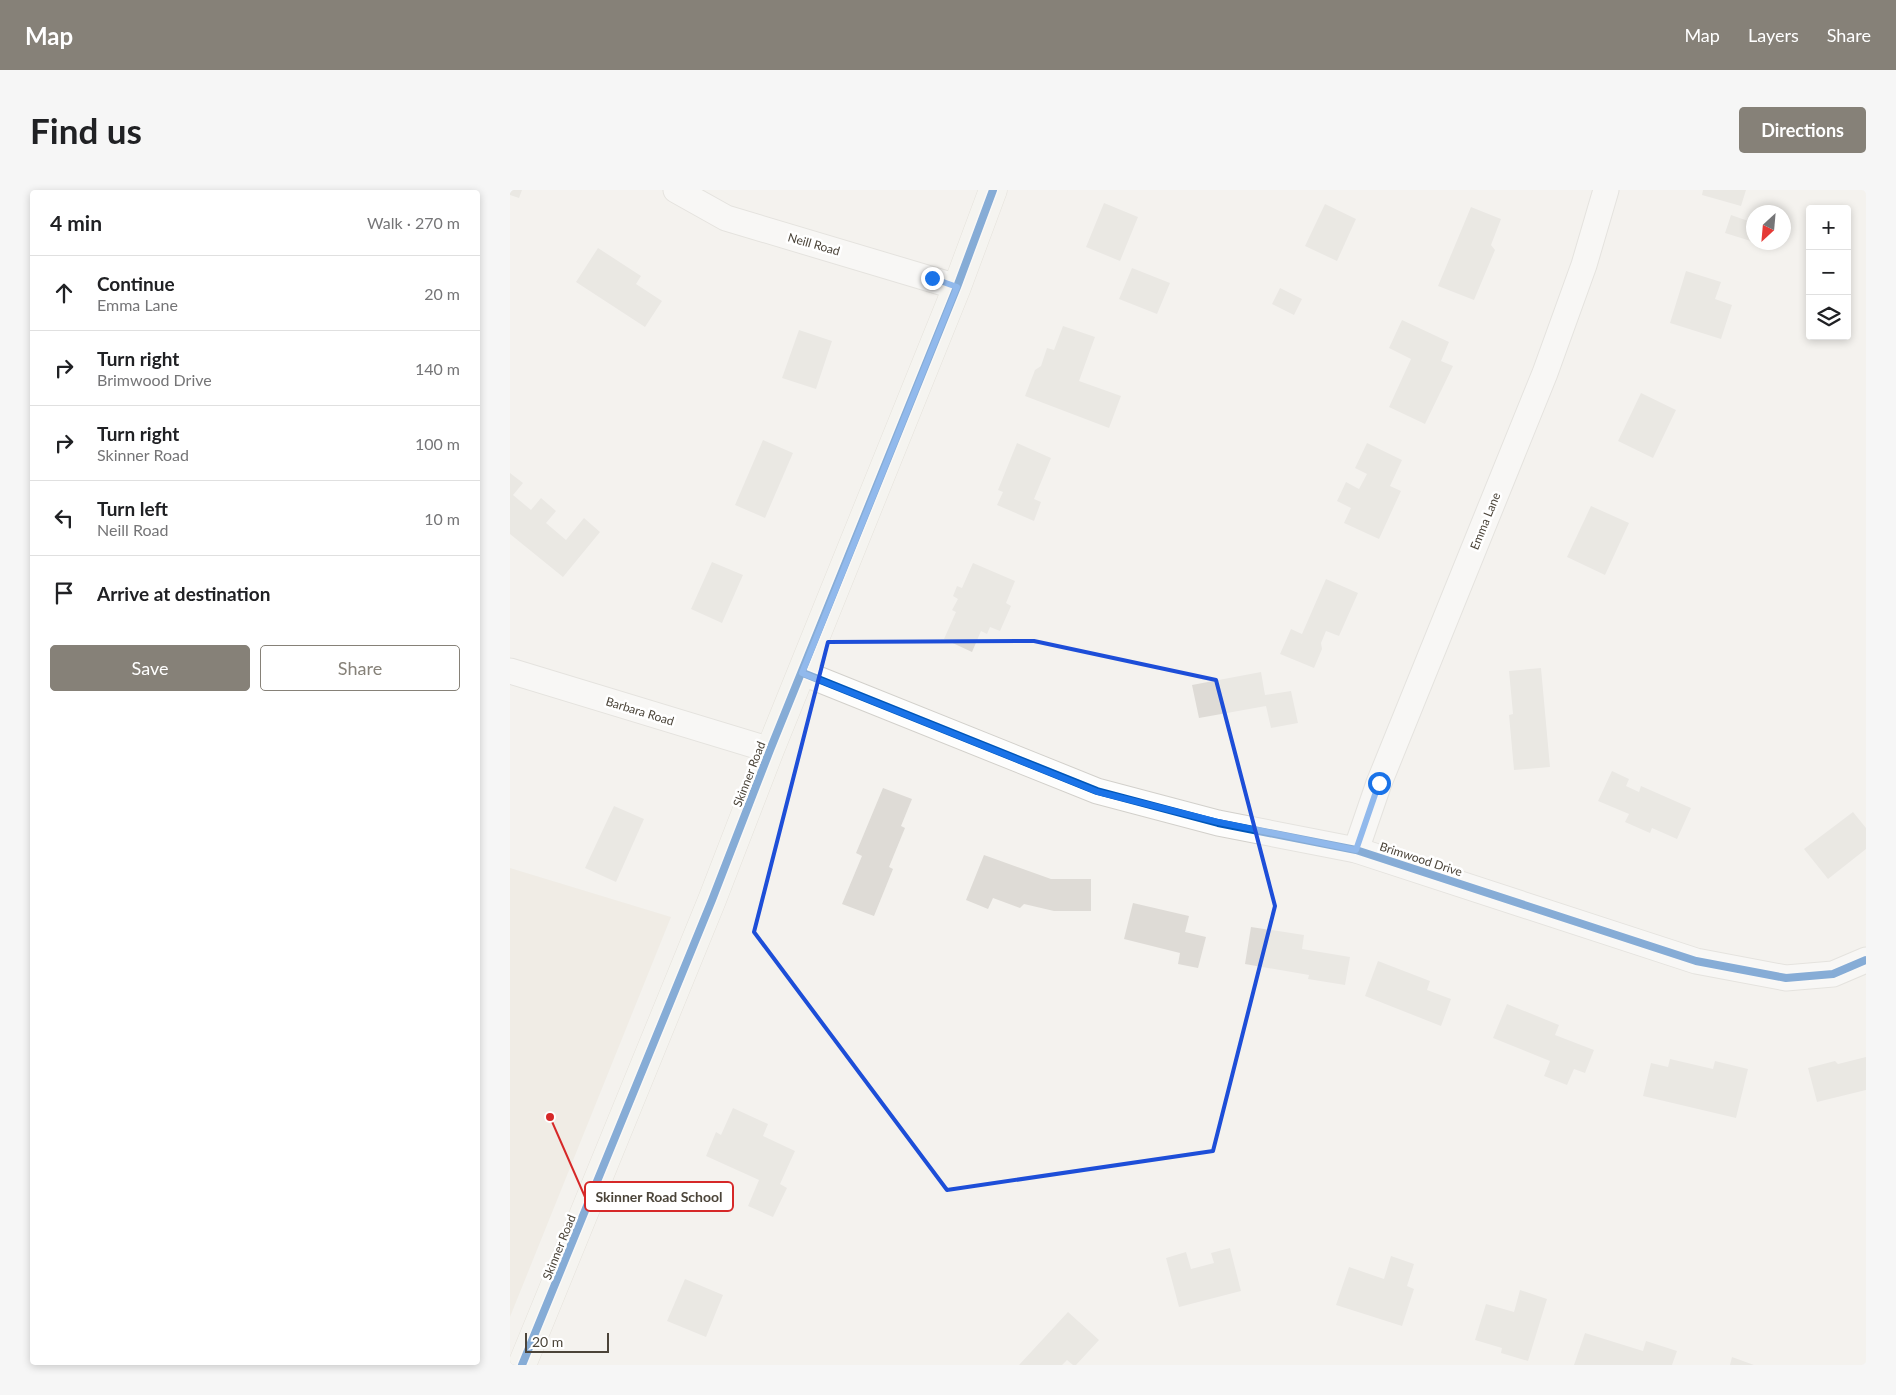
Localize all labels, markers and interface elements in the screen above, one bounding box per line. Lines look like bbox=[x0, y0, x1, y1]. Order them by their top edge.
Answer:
text: Map bbox=[25, 21, 73, 50]
text: Map bbox=[1684, 24, 1720, 46]
text: Layers bbox=[1748, 24, 1799, 46]
text: Share bbox=[1827, 24, 1871, 46]
button: Directions bbox=[1739, 107, 1866, 153]
text: Find us bbox=[30, 109, 142, 151]
north arrow bbox=[1746, 205, 1791, 250]
map controls bbox=[1806, 205, 1851, 340]
button: + bbox=[1806, 205, 1851, 250]
text: 4 min bbox=[50, 210, 102, 235]
text: Walk · 270 m bbox=[367, 213, 460, 232]
street label: Neill Road bbox=[786, 229, 842, 259]
button: − bbox=[1806, 250, 1851, 295]
route end bbox=[921, 267, 944, 290]
text: Continue bbox=[97, 272, 175, 295]
icon: ahead bbox=[50, 279, 78, 307]
text: 20 m bbox=[424, 284, 460, 303]
text: Emma Lane bbox=[97, 295, 178, 314]
button: layers bbox=[1806, 295, 1851, 340]
text: Turn right bbox=[97, 347, 179, 370]
icon: right bbox=[50, 354, 78, 382]
text: 140 m bbox=[415, 359, 460, 378]
text: Brimwood Drive bbox=[97, 370, 212, 389]
text: Turn right bbox=[97, 422, 179, 445]
icon: right bbox=[50, 429, 78, 457]
text: 100 m bbox=[415, 434, 460, 453]
text: Skinner Road bbox=[97, 445, 189, 464]
street label: Emma Lane bbox=[1467, 490, 1503, 552]
text: Turn left bbox=[97, 497, 168, 520]
icon: left bbox=[50, 504, 78, 532]
text: 10 m bbox=[424, 509, 460, 528]
text: Neill Road bbox=[97, 520, 168, 539]
icon: arrive bbox=[50, 579, 78, 607]
text: Arrive at destination bbox=[97, 582, 270, 605]
button: Save bbox=[50, 645, 250, 691]
button: Share bbox=[260, 645, 460, 691]
street label: Barbara Road bbox=[604, 694, 676, 728]
street label: Skinner Road bbox=[730, 739, 768, 809]
route start bbox=[1368, 772, 1391, 795]
street label: Brimwood Drive bbox=[1378, 839, 1464, 879]
callout: Skinner Road School bbox=[585, 1182, 733, 1211]
text: Skinner Road School bbox=[595, 1188, 723, 1205]
street label: Skinner Road bbox=[539, 1212, 579, 1282]
scale bar bbox=[525, 1330, 609, 1353]
text: 20 m bbox=[532, 1333, 563, 1350]

